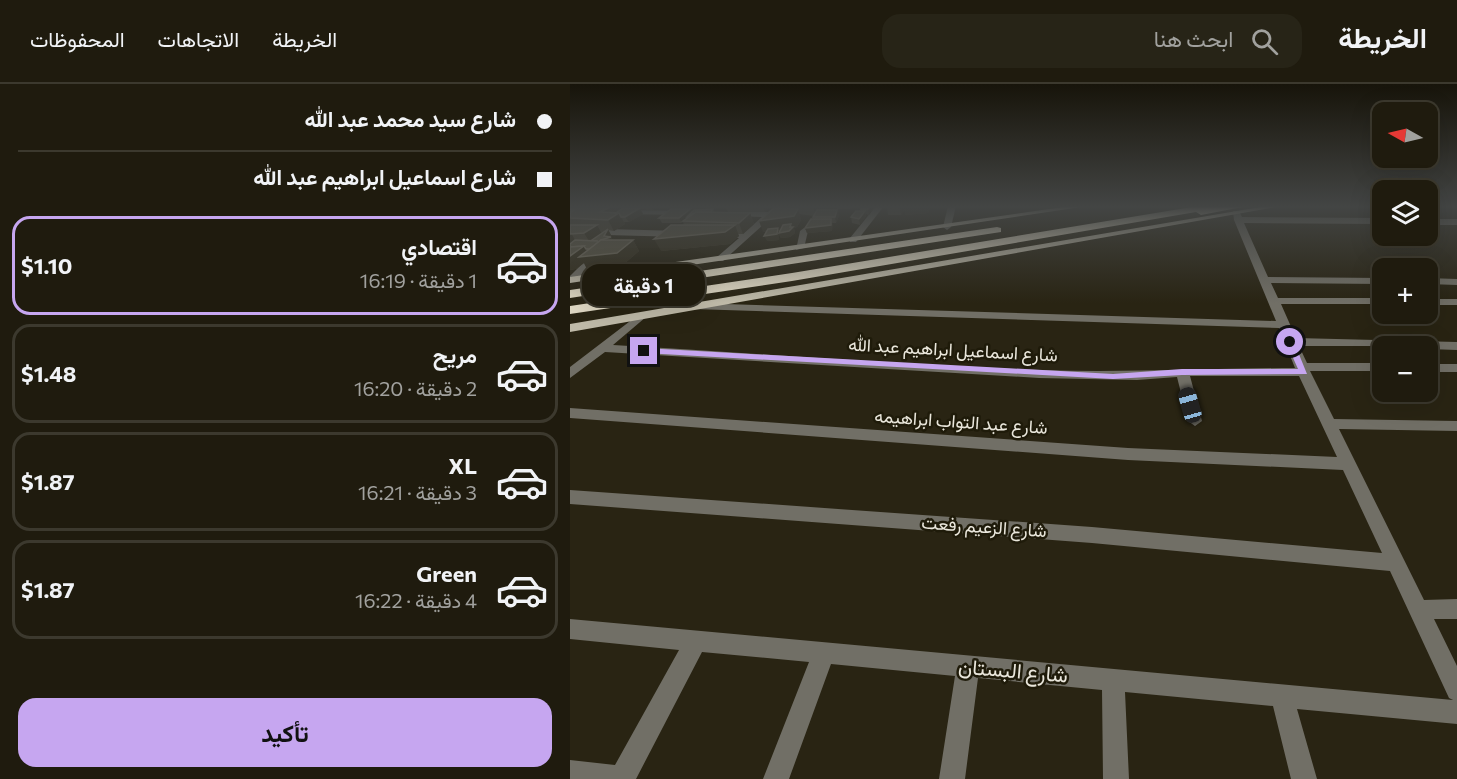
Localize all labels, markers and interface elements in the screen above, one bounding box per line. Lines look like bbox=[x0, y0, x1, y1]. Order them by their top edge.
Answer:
search box bbox=[882, 14, 1302, 68]
text: الخريطة bbox=[1338, 20, 1427, 54]
text: ابحث هنا bbox=[1154, 25, 1233, 52]
icon: search bbox=[1248, 25, 1281, 58]
text: المحفوظات bbox=[30, 26, 125, 51]
text: الاتجاهات bbox=[158, 26, 239, 51]
text: الخريطة bbox=[272, 26, 337, 51]
north arrow bbox=[1372, 102, 1438, 168]
map controls bbox=[1372, 102, 1438, 402]
text: شارع سيد محمد عبد الله bbox=[305, 105, 516, 132]
text: شارع اسماعيل ابراهيم عبد الله bbox=[253, 163, 516, 190]
button: layers bbox=[1372, 180, 1438, 246]
text: اقتصادي bbox=[401, 233, 477, 260]
icon: car bbox=[495, 239, 549, 293]
text: $1.10 bbox=[21, 252, 72, 279]
button: + bbox=[1372, 258, 1438, 324]
callout: 1 دقيقة bbox=[583, 264, 706, 306]
text: 1 دقيقة · 16:19 bbox=[360, 268, 477, 292]
text: 1 دقيقة bbox=[613, 273, 674, 297]
route start bbox=[1276, 328, 1303, 355]
street label: شارع اسماعيل ابراهيم عبد الله bbox=[848, 333, 1058, 367]
button: − bbox=[1372, 336, 1438, 402]
route end bbox=[630, 337, 657, 364]
text: مريح bbox=[433, 341, 477, 368]
icon: car bbox=[495, 347, 549, 401]
text: $1.48 bbox=[21, 360, 76, 387]
text: 2 دقيقة · 16:20 bbox=[354, 376, 477, 400]
car bbox=[1176, 385, 1204, 425]
street label: شارع عبد التواب ابراهيمه bbox=[874, 404, 1048, 440]
text: XL bbox=[449, 452, 477, 479]
icon: car bbox=[495, 455, 549, 509]
text: $1.87 bbox=[21, 468, 75, 495]
text: 3 دقيقة · 16:21 bbox=[358, 480, 477, 504]
street label: شارع الزعيم رفعت bbox=[921, 511, 1047, 543]
text: Green bbox=[416, 560, 477, 587]
icon: car bbox=[495, 563, 549, 617]
text: $1.87 bbox=[21, 576, 75, 603]
text: 4 دقيقة · 16:22 bbox=[355, 588, 477, 612]
street label: شارع البستان bbox=[957, 652, 1069, 690]
button: تأكيد bbox=[18, 698, 552, 767]

